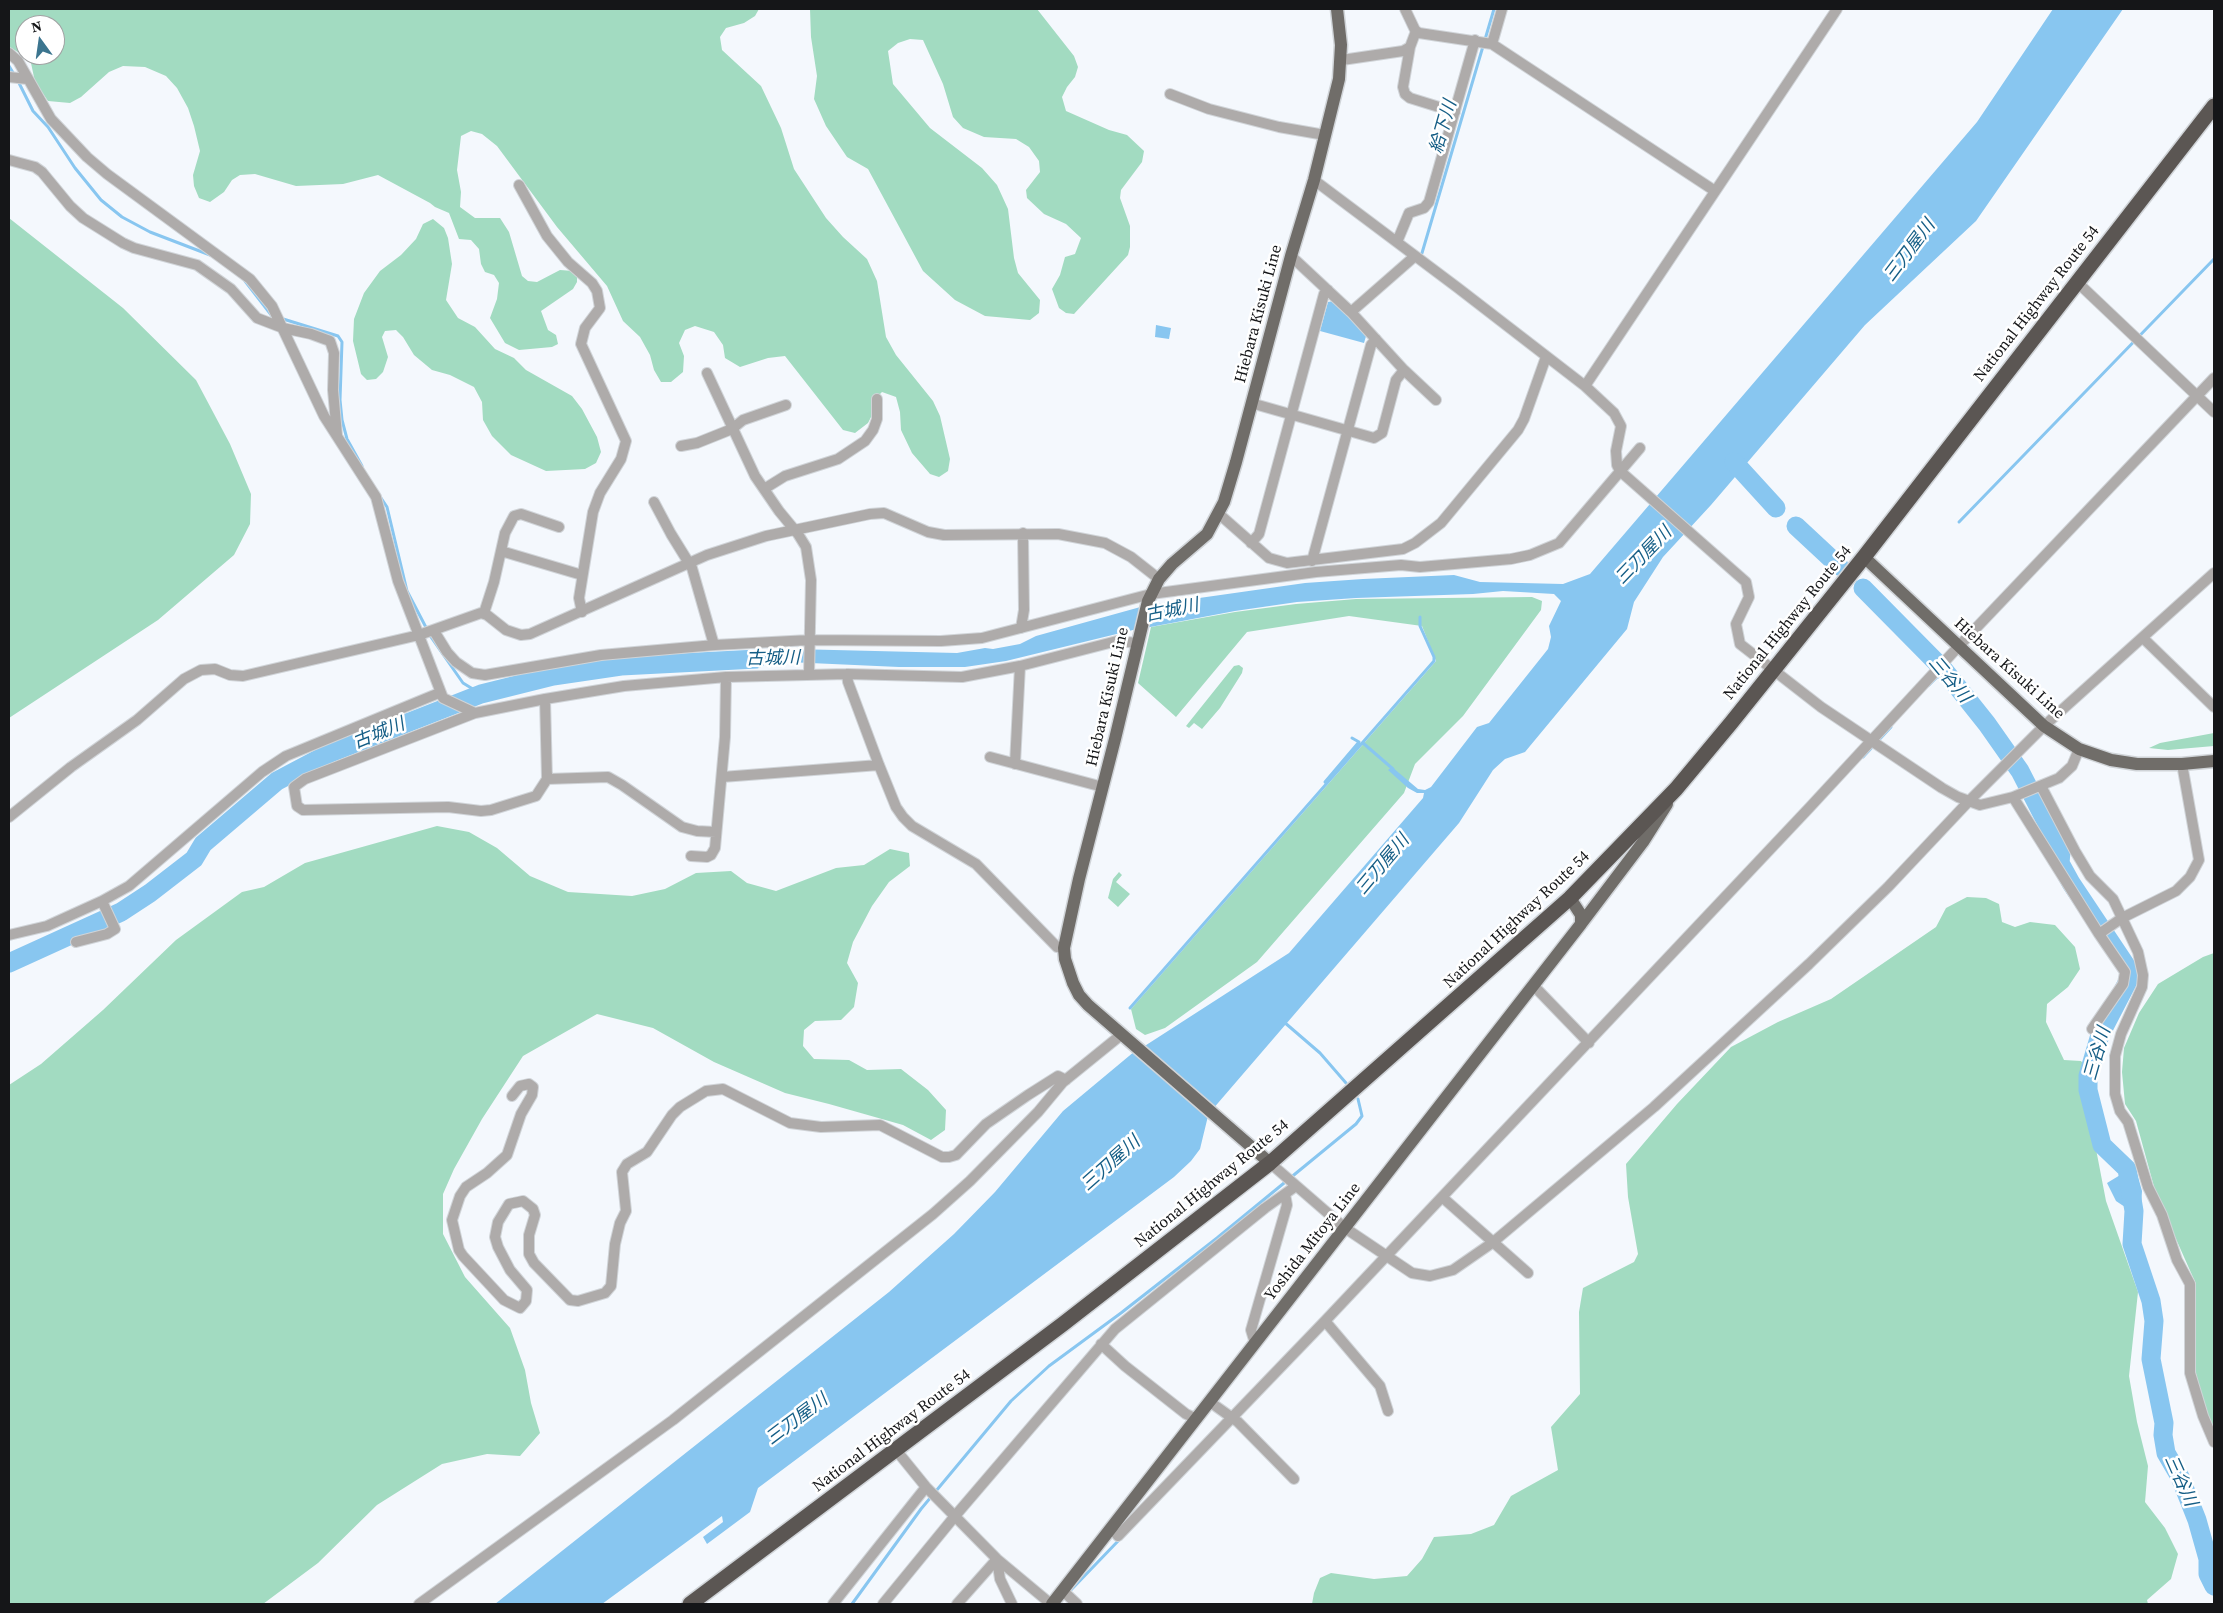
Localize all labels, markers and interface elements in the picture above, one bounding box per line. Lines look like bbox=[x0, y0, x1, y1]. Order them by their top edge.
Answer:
north arrow bbox=[15, 15, 65, 65]
text: N bbox=[29, 15, 44, 37]
water label: 給下川 bbox=[1426, 98, 1462, 156]
water label: 三刀屋川 bbox=[1880, 216, 1940, 286]
street label: National Highway Route 54 bbox=[1970, 222, 2104, 386]
street label: Hiebara Kisuki Line bbox=[1231, 243, 1287, 385]
water label: 三刀屋川 bbox=[1611, 523, 1677, 589]
street label: National Highway Route 54 bbox=[1720, 542, 1856, 704]
water label: 古城川 bbox=[1143, 595, 1201, 627]
street label: Hiebara Kisuki Line bbox=[1950, 614, 2068, 724]
street label: Hiebara Kisuki Line bbox=[1083, 626, 1133, 768]
water label: 古城川 bbox=[746, 648, 800, 670]
water label: 三谷川 bbox=[1923, 652, 1975, 708]
water label: 古城川 bbox=[350, 714, 408, 754]
water label: 三刀屋川 bbox=[1352, 830, 1414, 900]
street label: National Highway Route 54 bbox=[1440, 847, 1594, 993]
water label: 三谷川 bbox=[2080, 1025, 2116, 1083]
street label: National Highway Route 54 bbox=[1131, 1116, 1293, 1252]
water label: 三刀屋川 bbox=[1077, 1132, 1145, 1196]
street label: Yoshida Mitoya Line bbox=[1261, 1179, 1365, 1305]
street label: National Highway Route 54 bbox=[809, 1365, 975, 1497]
water label: 三刀屋川 bbox=[762, 1390, 832, 1450]
water label: 三谷川 bbox=[2159, 1452, 2201, 1510]

